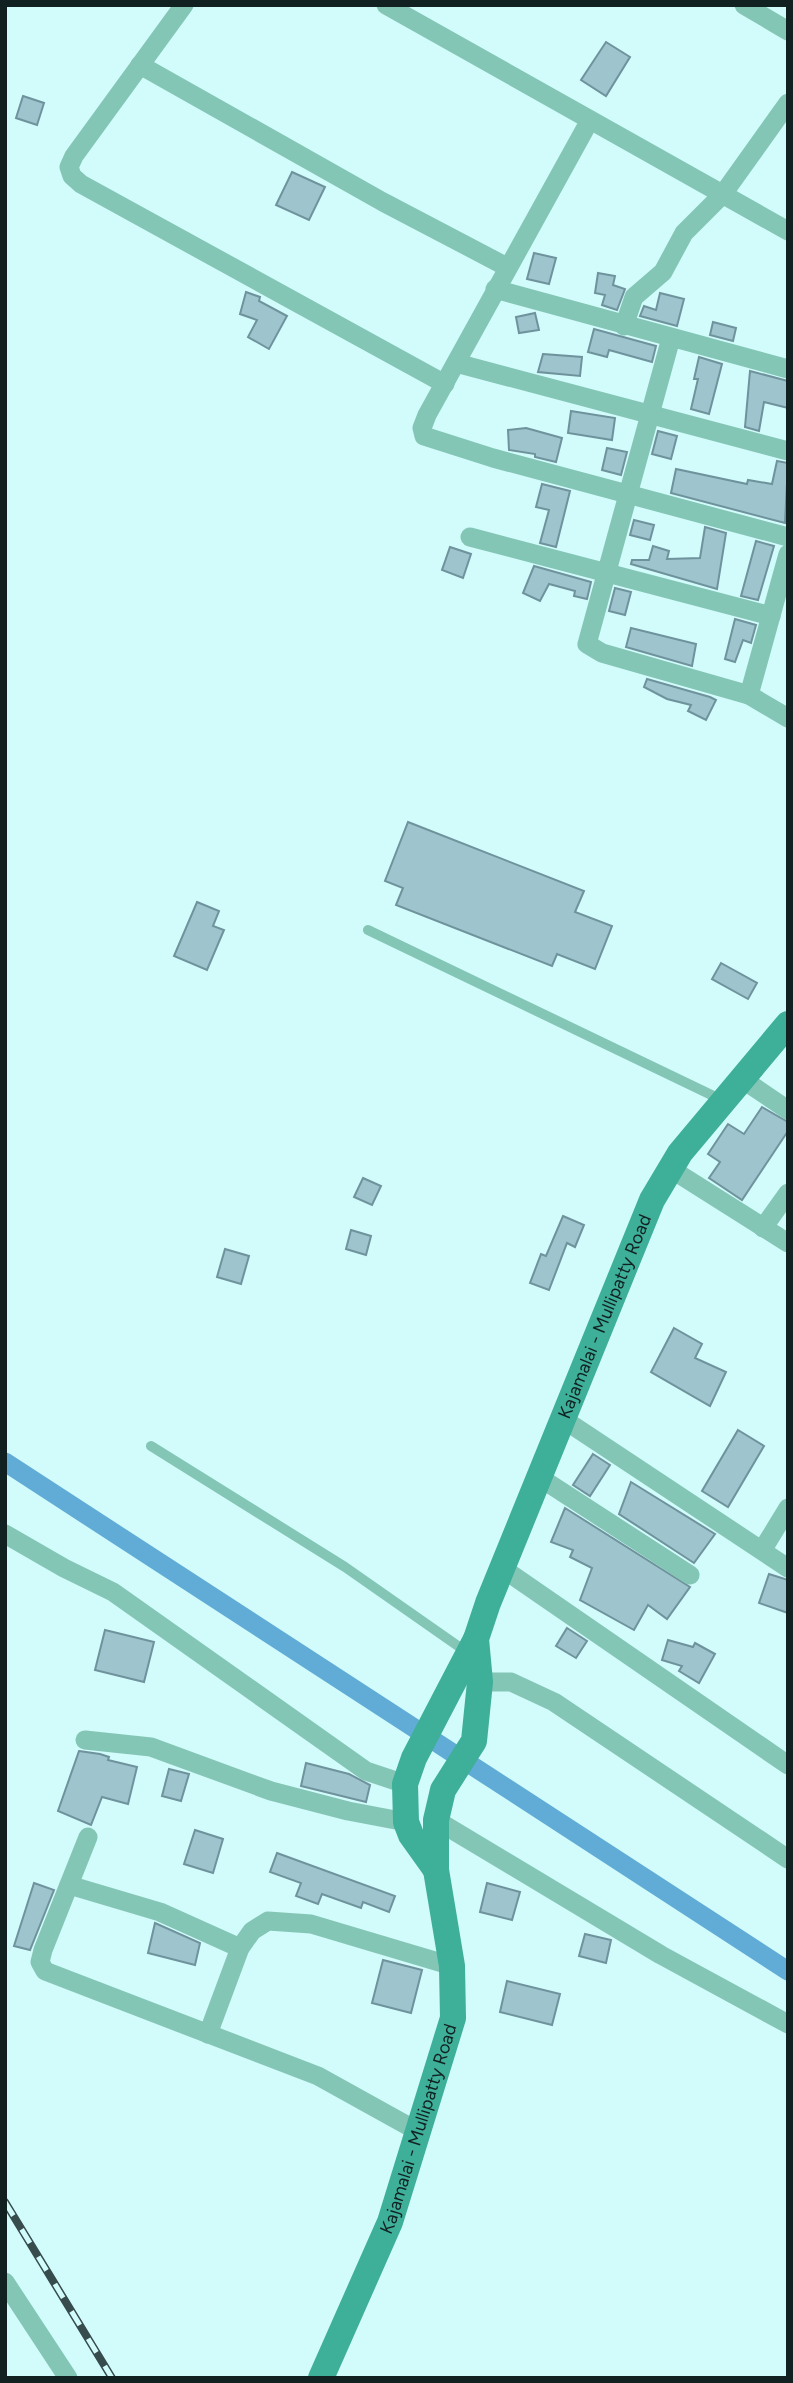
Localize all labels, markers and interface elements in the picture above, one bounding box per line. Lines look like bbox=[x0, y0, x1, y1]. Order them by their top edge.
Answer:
street label: Kajamalai - Mullipatty Road bbox=[553, 1211, 656, 1422]
street label: Kajamalai - Mullipatty Road bbox=[375, 2021, 462, 2237]

